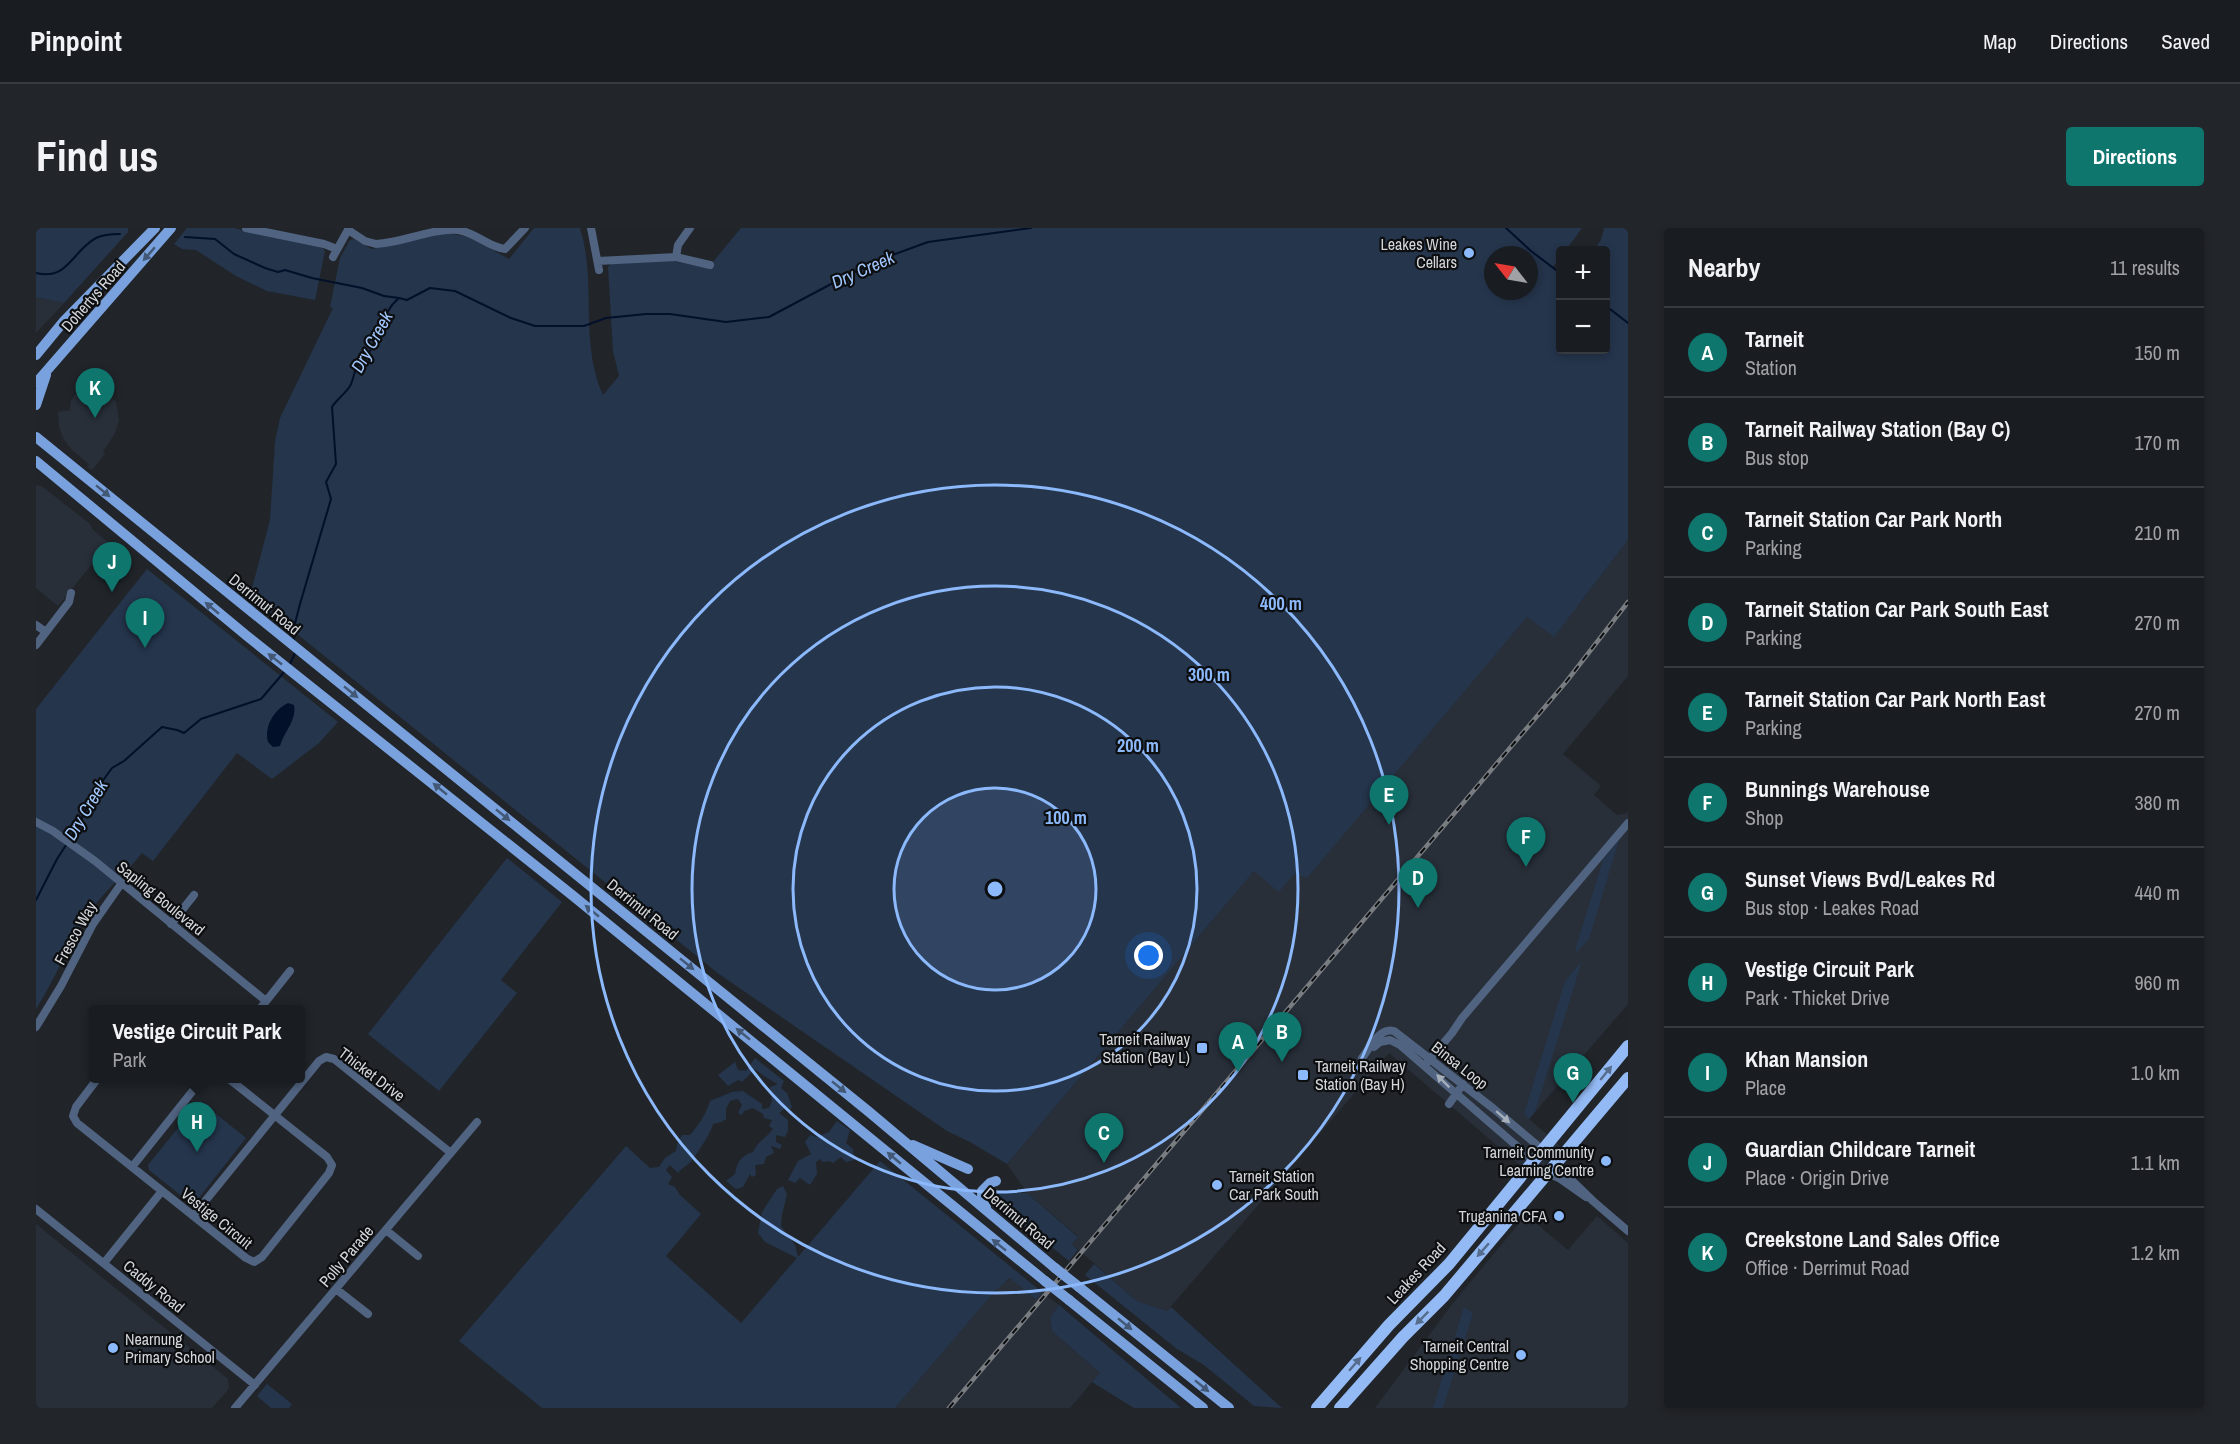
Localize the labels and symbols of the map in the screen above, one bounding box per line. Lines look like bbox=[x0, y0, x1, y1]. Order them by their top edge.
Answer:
place label: Leakes Wine Cellars bbox=[1380, 233, 1457, 273]
water label: Dry Creek bbox=[827, 244, 899, 294]
one-way arrow bbox=[143, 246, 156, 261]
marker: Leakes Wine Cellars bbox=[1462, 246, 1476, 260]
north arrow bbox=[1484, 246, 1538, 300]
street label: Dohertys Road bbox=[56, 256, 130, 336]
water label: Dry Creek bbox=[345, 306, 399, 377]
pin: K bbox=[76, 368, 114, 418]
one-way arrow bbox=[95, 484, 110, 497]
pin: J bbox=[92, 542, 132, 592]
street label: Derrimut Road bbox=[225, 568, 305, 640]
text: 400 m bbox=[1260, 591, 1302, 616]
pin: I bbox=[126, 598, 164, 648]
one-way arrow bbox=[205, 602, 220, 614]
one-way arrow bbox=[267, 652, 283, 665]
text: 300 m bbox=[1188, 662, 1230, 687]
one-way arrow bbox=[344, 686, 359, 698]
text: 200 m bbox=[1117, 733, 1159, 758]
water label: Dry Creek bbox=[58, 774, 114, 845]
pin: E bbox=[1370, 776, 1408, 825]
one-way arrow bbox=[432, 783, 448, 796]
text: 100 m bbox=[1045, 805, 1087, 830]
one-way arrow bbox=[495, 809, 511, 822]
pin: F bbox=[1506, 818, 1546, 867]
street label: Sapling Boulevard bbox=[112, 856, 210, 940]
pin: D bbox=[1398, 858, 1438, 908]
street label: Derrimut Road bbox=[603, 873, 683, 945]
centre of rings bbox=[985, 879, 1005, 899]
street label: Fresco Way bbox=[49, 897, 102, 969]
one-way arrow bbox=[584, 905, 600, 918]
your location bbox=[1134, 941, 1163, 970]
one-way arrow bbox=[679, 958, 695, 971]
pin: B bbox=[1262, 1012, 1302, 1062]
pin: A bbox=[1218, 1022, 1258, 1072]
one-way arrow bbox=[736, 1028, 751, 1041]
place label: Tarneit Railway Station (Bay L) bbox=[1099, 1028, 1190, 1068]
street label: Binsa Loop bbox=[1427, 1036, 1493, 1094]
marker: Tarneit Railway Station (Bay L) bbox=[1195, 1041, 1209, 1055]
street label: Thicket Drive bbox=[334, 1042, 410, 1106]
pin: G bbox=[1554, 1054, 1592, 1103]
place label: Tarneit Railway Station (Bay H) bbox=[1315, 1055, 1406, 1095]
one-way arrow bbox=[1600, 1065, 1612, 1080]
marker: Tarneit Railway Station (Bay H) bbox=[1296, 1068, 1310, 1082]
one-way arrow bbox=[1435, 1074, 1450, 1088]
one-way arrow bbox=[831, 1080, 846, 1093]
pin: H bbox=[178, 1102, 216, 1152]
one-way arrow bbox=[1496, 1110, 1511, 1124]
pin: C bbox=[1084, 1114, 1124, 1163]
place label: Tarneit Community Learning Centre bbox=[1483, 1141, 1594, 1181]
one-way arrow bbox=[887, 1152, 902, 1165]
marker: Tarneit Community Learning Centre bbox=[1599, 1154, 1613, 1168]
place label: Tarneit Station Car Park South bbox=[1229, 1165, 1319, 1205]
marker: Tarneit Station Car Park South bbox=[1210, 1178, 1224, 1192]
street label: Vestige Circuit bbox=[177, 1182, 258, 1254]
street label: Derrimut Road bbox=[979, 1182, 1059, 1254]
place label: Truganina CFA bbox=[1459, 1205, 1547, 1227]
marker: Truganina CFA bbox=[1552, 1209, 1566, 1223]
street label: Polly Parade bbox=[314, 1220, 378, 1292]
street label: Leakes Road bbox=[1382, 1237, 1450, 1309]
one-way arrow bbox=[991, 1238, 1007, 1251]
one-way arrow bbox=[1477, 1242, 1490, 1258]
street label: Caddy Road bbox=[119, 1255, 189, 1317]
one-way arrow bbox=[1415, 1311, 1429, 1325]
one-way arrow bbox=[1117, 1317, 1132, 1330]
place label: Nearnung Primary School bbox=[125, 1328, 215, 1368]
place label: Tarneit Central Shopping Centre bbox=[1410, 1335, 1509, 1375]
marker: Nearnung Primary School bbox=[106, 1341, 120, 1355]
marker: Tarneit Central Shopping Centre bbox=[1514, 1348, 1528, 1362]
one-way arrow bbox=[1348, 1357, 1361, 1372]
one-way arrow bbox=[1194, 1380, 1210, 1393]

